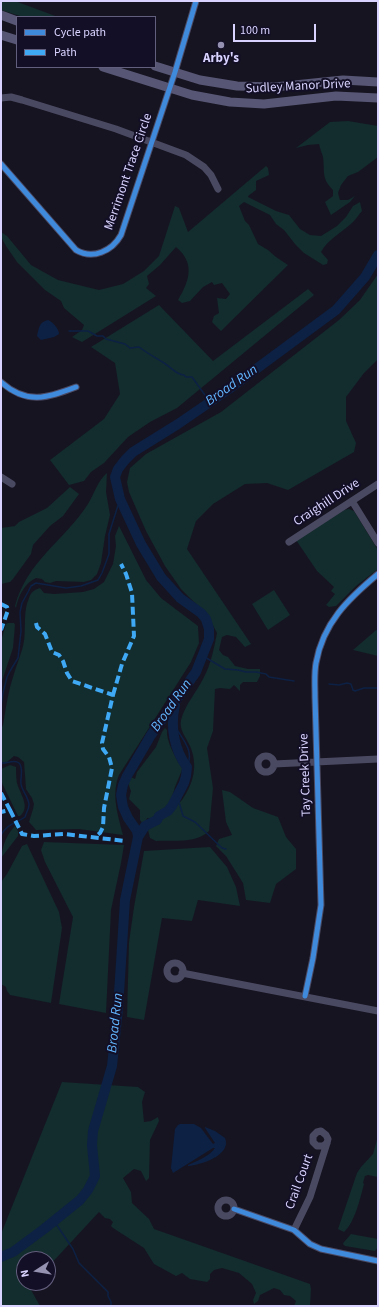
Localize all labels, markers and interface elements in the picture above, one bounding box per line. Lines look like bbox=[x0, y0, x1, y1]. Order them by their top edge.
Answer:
legend bbox=[16, 16, 156, 68]
scale bar bbox=[235, 16, 318, 42]
text: 100 m bbox=[240, 22, 270, 39]
text: Cycle path bbox=[54, 24, 106, 41]
marker: Arby's bbox=[216, 40, 226, 50]
text: Path bbox=[54, 44, 77, 61]
place label: Arby's bbox=[203, 51, 239, 67]
street label: Sudley Manor Drive bbox=[245, 76, 351, 98]
street label: Merrimont Trace Circle bbox=[102, 112, 156, 232]
water label: Broad Run bbox=[203, 362, 261, 410]
street label: Craighill Drive bbox=[291, 476, 363, 530]
water label: Broad Run bbox=[148, 677, 196, 735]
street label: Tay Creek Drive bbox=[297, 733, 315, 817]
water label: Broad Run bbox=[105, 992, 127, 1054]
street label: Crail Court bbox=[283, 1152, 317, 1212]
north arrow bbox=[16, 1251, 56, 1291]
text: N bbox=[17, 1268, 33, 1279]

